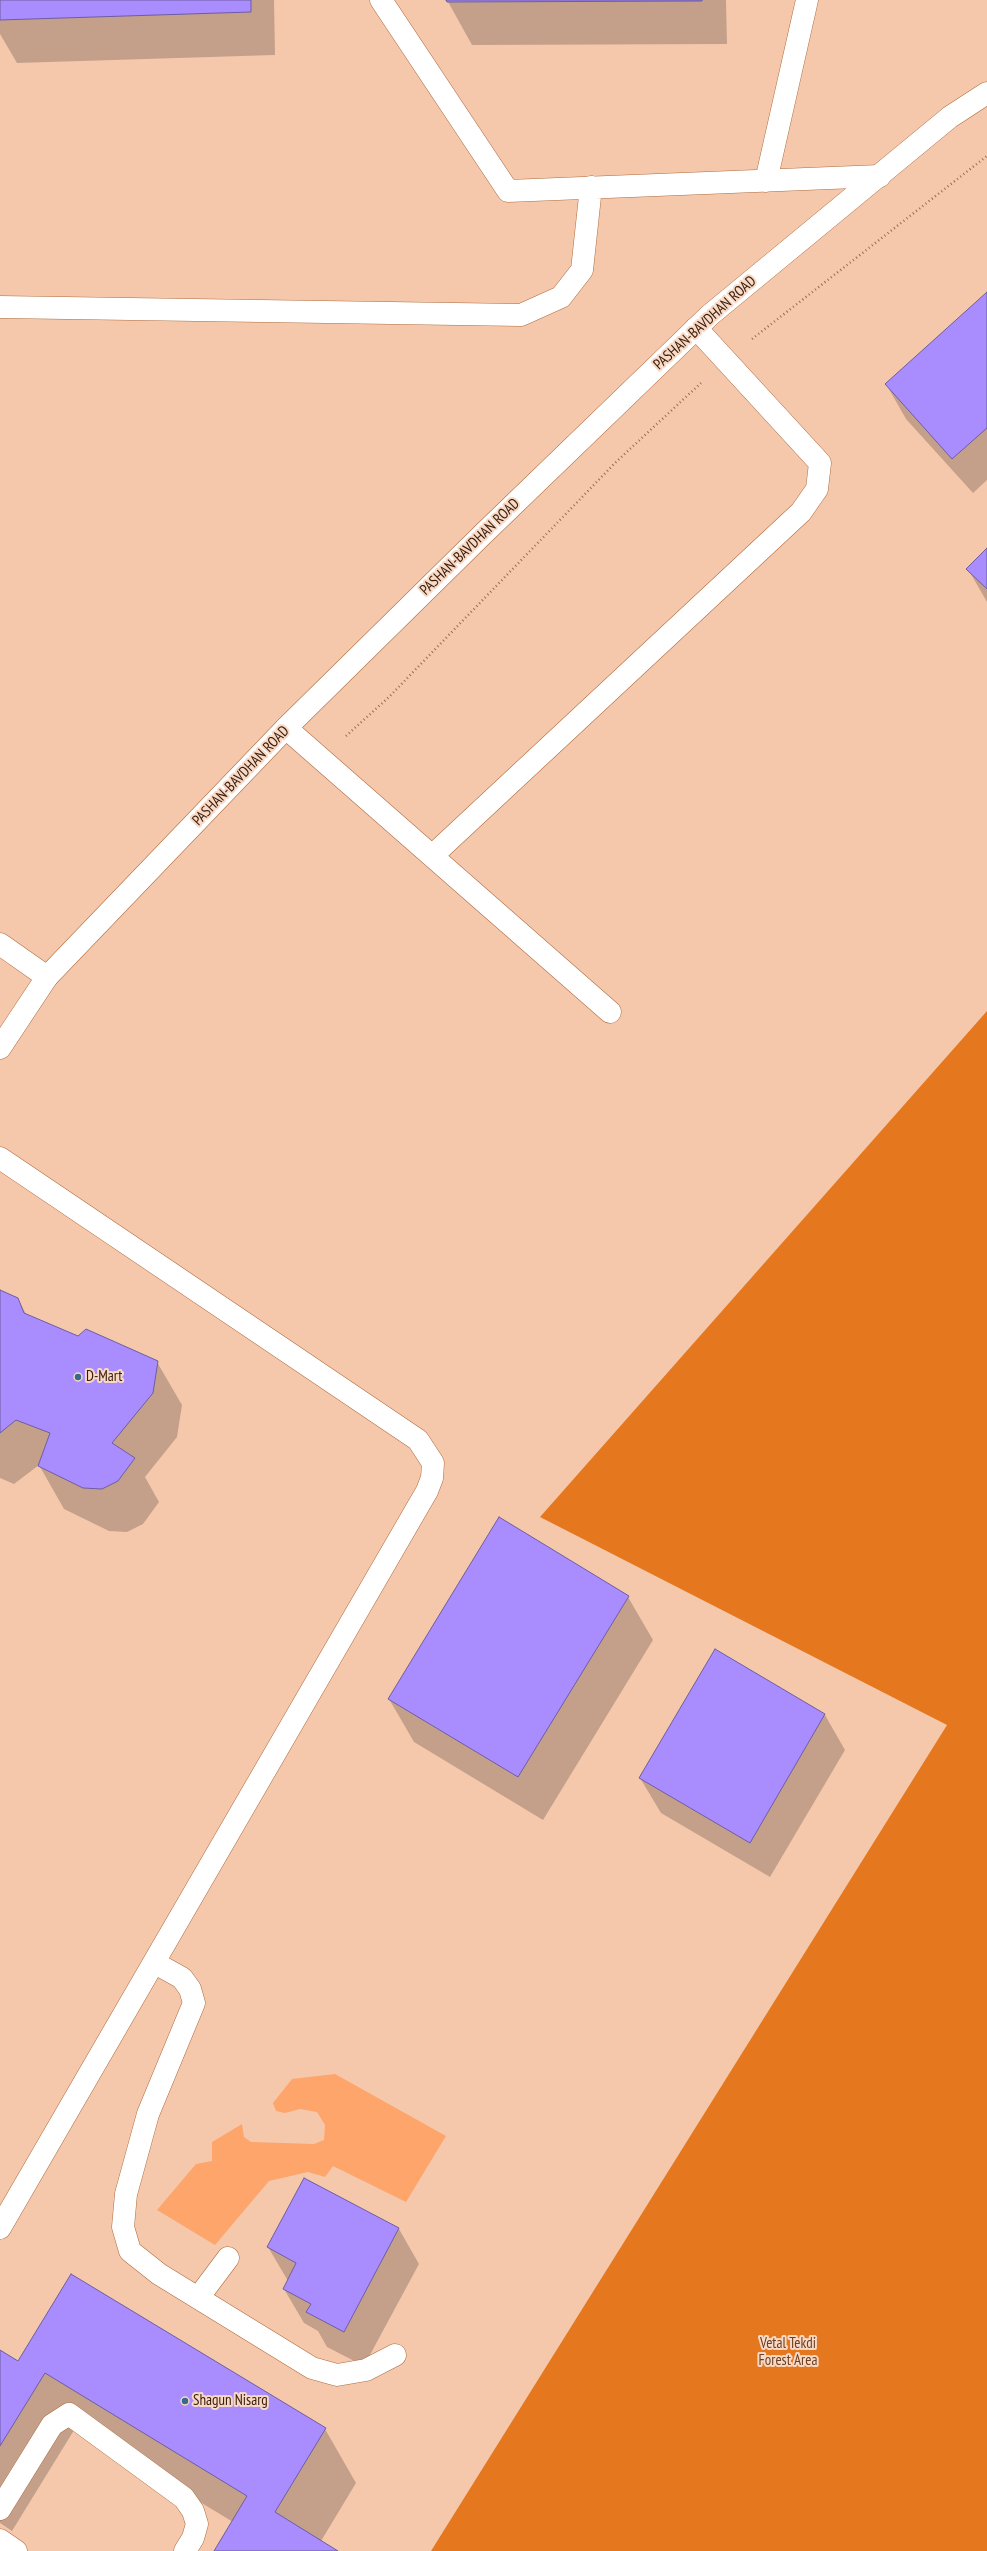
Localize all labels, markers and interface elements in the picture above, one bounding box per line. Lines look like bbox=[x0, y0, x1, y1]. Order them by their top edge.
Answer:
street label: PASHAN-BAVDHAN ROAD bbox=[650, 272, 760, 374]
street label: PASHAN-BAVDHAN ROAD bbox=[416, 495, 524, 599]
street label: PASHAN-BAVDHAN ROAD bbox=[189, 722, 293, 830]
place label: D-Mart bbox=[86, 1368, 122, 1386]
marker: D-Mart bbox=[73, 1372, 83, 1382]
park label: Vetal Tekdi Forest Area bbox=[759, 2335, 817, 2370]
place label: Shagun Nisarg bbox=[193, 2392, 268, 2410]
marker: Shagun Nisarg bbox=[180, 2396, 190, 2406]

